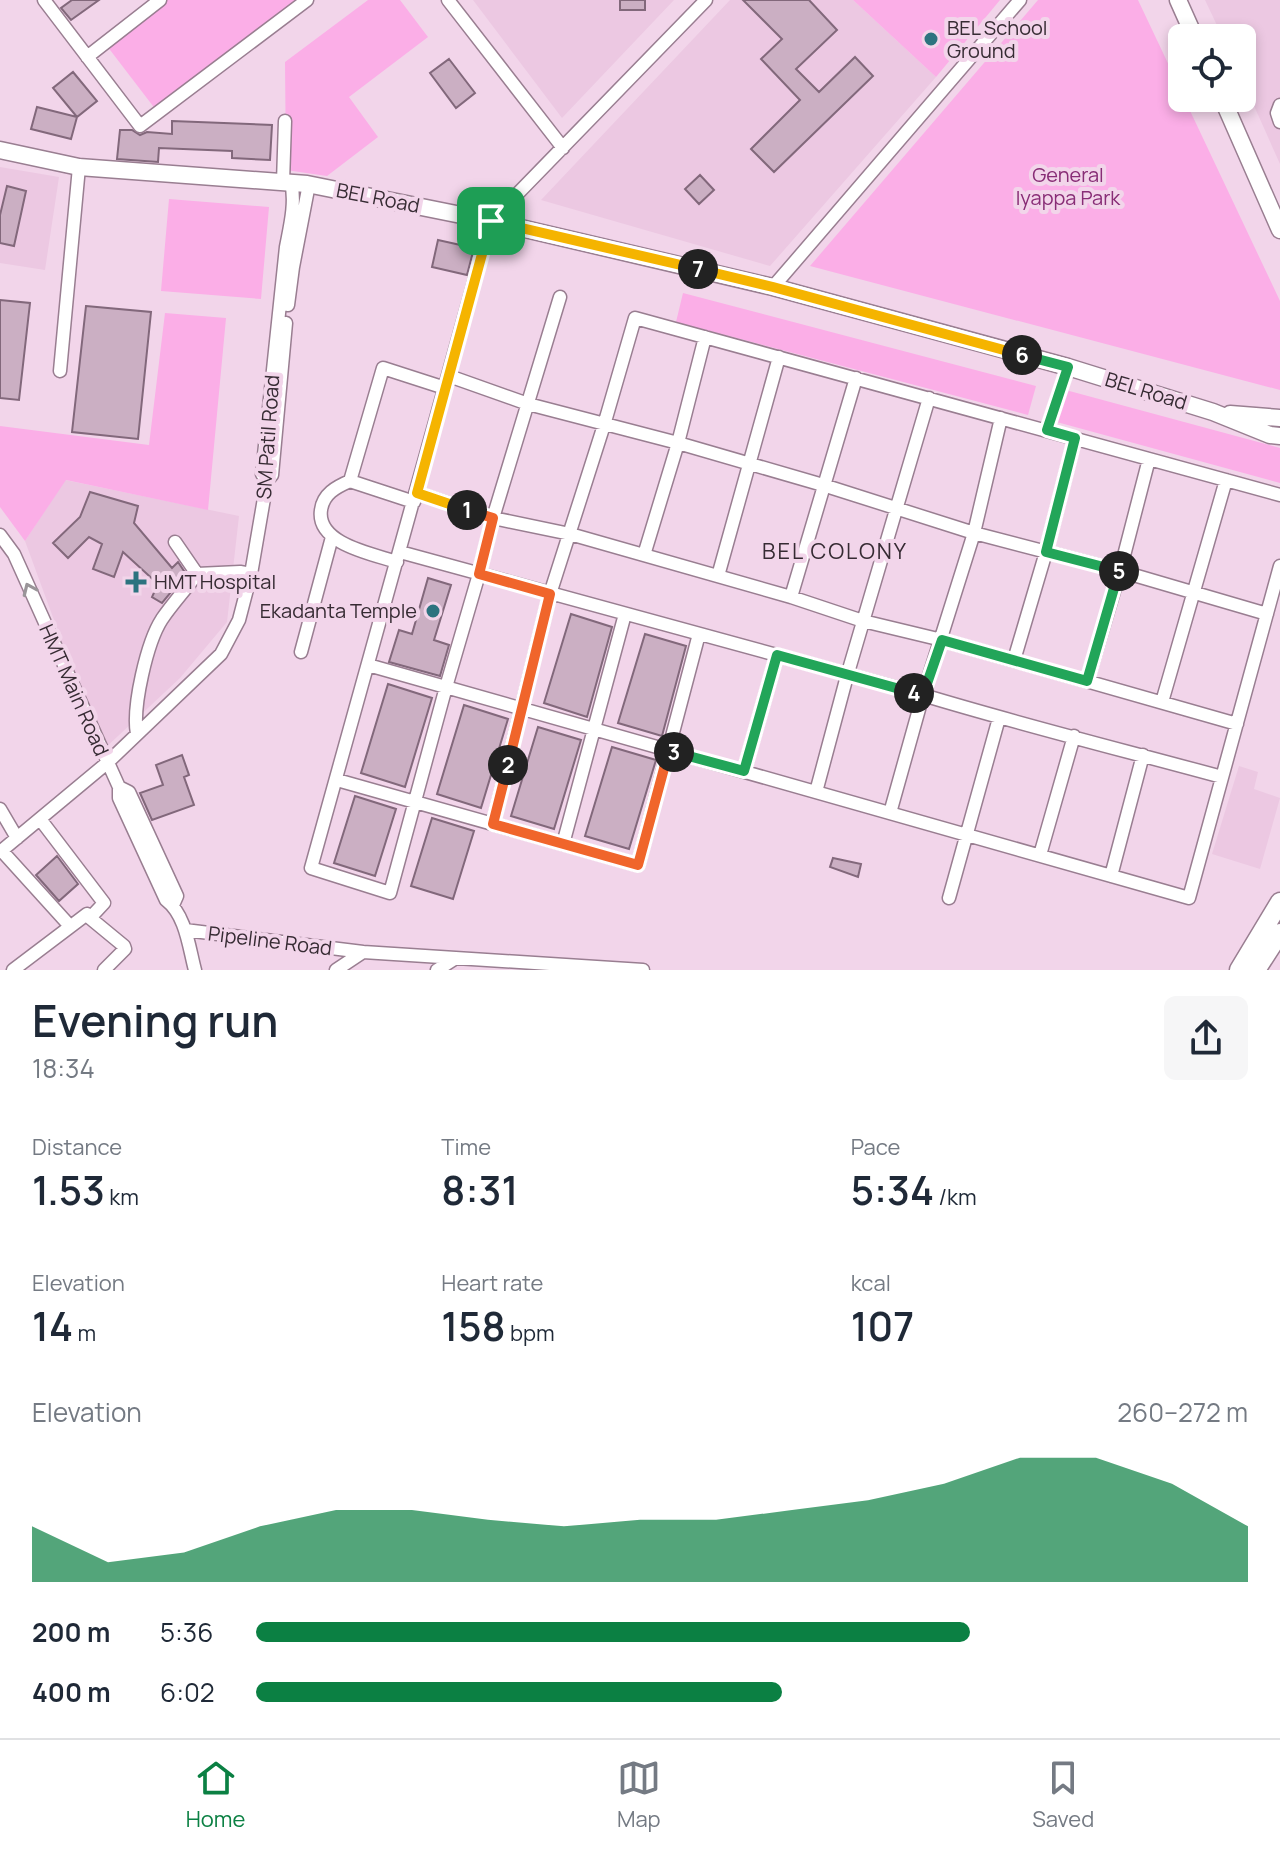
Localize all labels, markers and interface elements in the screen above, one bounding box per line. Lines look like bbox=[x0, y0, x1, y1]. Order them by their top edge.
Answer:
place label: BEL School Ground bbox=[947, 14, 1047, 64]
map controls bbox=[1168, 24, 1256, 112]
button: locate bbox=[1168, 24, 1256, 112]
marker: BEL School Ground bbox=[922, 30, 940, 48]
park label: General Iyappa Park bbox=[1016, 161, 1121, 211]
street label: BEL Road bbox=[334, 176, 422, 219]
pin bbox=[457, 187, 525, 255]
icon: arrive bbox=[469, 199, 513, 243]
pin: 7 bbox=[678, 249, 718, 289]
text: 7 bbox=[692, 254, 704, 284]
pin: 6 bbox=[1002, 335, 1042, 375]
text: 6 bbox=[1015, 340, 1029, 370]
street label: BEL Road bbox=[1102, 365, 1190, 416]
street label: SM Patil Road bbox=[250, 374, 285, 500]
pin: 1 bbox=[447, 490, 487, 530]
text: 1 bbox=[462, 495, 472, 525]
district label: BEL COLONY bbox=[762, 536, 908, 566]
pin: 5 bbox=[1099, 551, 1139, 591]
text: 5 bbox=[1113, 556, 1125, 586]
place label: HMT Hospital bbox=[154, 568, 276, 595]
marker: HMT Hospital bbox=[125, 571, 147, 593]
one-way arrow bbox=[23, 583, 39, 598]
place label: Ekadanta Temple bbox=[260, 597, 417, 624]
marker: Ekadanta Temple bbox=[424, 602, 442, 620]
street label: HMT Main Road bbox=[33, 620, 116, 760]
pin: 4 bbox=[894, 673, 934, 713]
text: 4 bbox=[907, 678, 921, 708]
pin: 3 bbox=[654, 732, 694, 772]
text: 3 bbox=[668, 737, 680, 767]
pin: 2 bbox=[488, 745, 528, 785]
text: 2 bbox=[501, 750, 515, 780]
street label: Pipeline Road bbox=[207, 920, 334, 961]
text: Evening run bbox=[32, 990, 278, 1050]
button: share bbox=[1164, 996, 1248, 1080]
text: 18:34 bbox=[32, 1050, 95, 1086]
text: Distance bbox=[32, 1132, 122, 1162]
text: Time bbox=[441, 1132, 491, 1162]
text: Pace bbox=[851, 1132, 900, 1162]
text: 1.53 bbox=[32, 1162, 105, 1217]
text: 8:31 bbox=[441, 1162, 518, 1217]
text: 5:34 bbox=[851, 1162, 934, 1217]
text: km bbox=[105, 1182, 139, 1212]
text: /km bbox=[934, 1182, 977, 1212]
text: Elevation bbox=[32, 1268, 125, 1298]
text: Heart rate bbox=[441, 1268, 543, 1298]
text: kcal bbox=[851, 1268, 891, 1298]
text: 14 bbox=[32, 1298, 73, 1353]
text: 158 bbox=[441, 1298, 506, 1353]
text: 107 bbox=[851, 1298, 914, 1353]
text: m bbox=[73, 1318, 96, 1348]
text: bpm bbox=[506, 1318, 555, 1348]
text: Elevation bbox=[32, 1394, 142, 1430]
text: 260–272 m bbox=[1117, 1394, 1248, 1430]
text: 200 m bbox=[32, 1614, 110, 1650]
text: 5:36 bbox=[160, 1614, 213, 1650]
text: 400 m bbox=[32, 1674, 111, 1710]
text: 6:02 bbox=[160, 1674, 215, 1710]
tab: Home bbox=[186, 1756, 245, 1834]
tab: Map bbox=[617, 1756, 661, 1834]
tab: Saved bbox=[1032, 1756, 1094, 1834]

